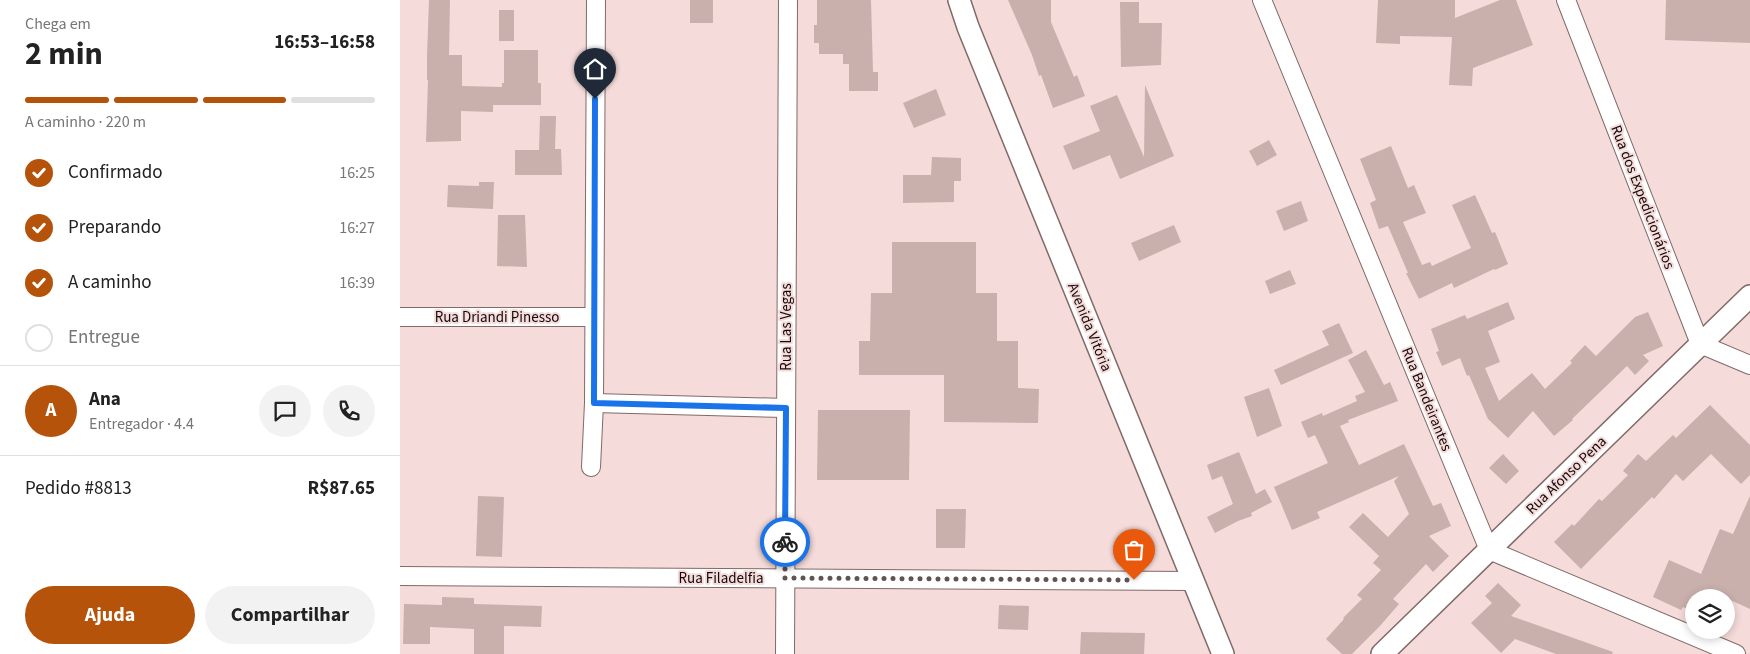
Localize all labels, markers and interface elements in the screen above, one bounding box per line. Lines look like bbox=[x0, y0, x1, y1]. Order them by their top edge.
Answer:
text: Chega em bbox=[25, 13, 91, 35]
text: 16:53–16:58 bbox=[274, 29, 375, 56]
text: 2 min bbox=[25, 31, 103, 77]
pin bbox=[574, 48, 616, 99]
icon: home bbox=[581, 55, 609, 83]
text: A caminho · 220 m bbox=[25, 111, 146, 133]
street label: Rua dos Expedicionários bbox=[1605, 122, 1680, 272]
icon: check bbox=[25, 159, 53, 187]
text: Confirmado bbox=[68, 159, 163, 186]
text: 16:25 bbox=[339, 162, 375, 184]
icon: check bbox=[25, 214, 53, 242]
text: Preparando bbox=[68, 214, 161, 241]
text: 16:27 bbox=[339, 217, 375, 239]
icon: check bbox=[25, 269, 53, 297]
text: A caminho bbox=[68, 269, 152, 296]
text: 16:39 bbox=[339, 272, 375, 294]
street label: Avenida Vitória bbox=[1062, 280, 1117, 375]
street label: Rua Las Vegas bbox=[776, 283, 797, 371]
street label: Rua Driandi Pinesso bbox=[435, 307, 559, 328]
text: Entregue bbox=[68, 324, 140, 351]
street label: Rua Bandeirantes bbox=[1396, 344, 1457, 454]
button: chat bbox=[259, 385, 311, 437]
button: phone bbox=[323, 385, 375, 437]
text: Ana bbox=[89, 386, 121, 413]
text: A bbox=[46, 397, 56, 424]
text: Entregador · 4.4 bbox=[89, 413, 194, 435]
street label: Rua Afonso Pena bbox=[1521, 431, 1611, 519]
text: Pedido #8813 bbox=[25, 475, 132, 502]
text: R$87.65 bbox=[307, 475, 375, 502]
courier bbox=[760, 517, 810, 567]
icon: bike bbox=[771, 528, 799, 556]
pin bbox=[1113, 529, 1155, 580]
icon: bag bbox=[1120, 536, 1148, 564]
street label: Rua Filadelfia bbox=[679, 568, 763, 589]
button: Ajuda bbox=[25, 586, 195, 644]
button: Compartilhar bbox=[205, 586, 375, 644]
map controls bbox=[1685, 589, 1735, 639]
button: layers bbox=[1685, 589, 1735, 639]

